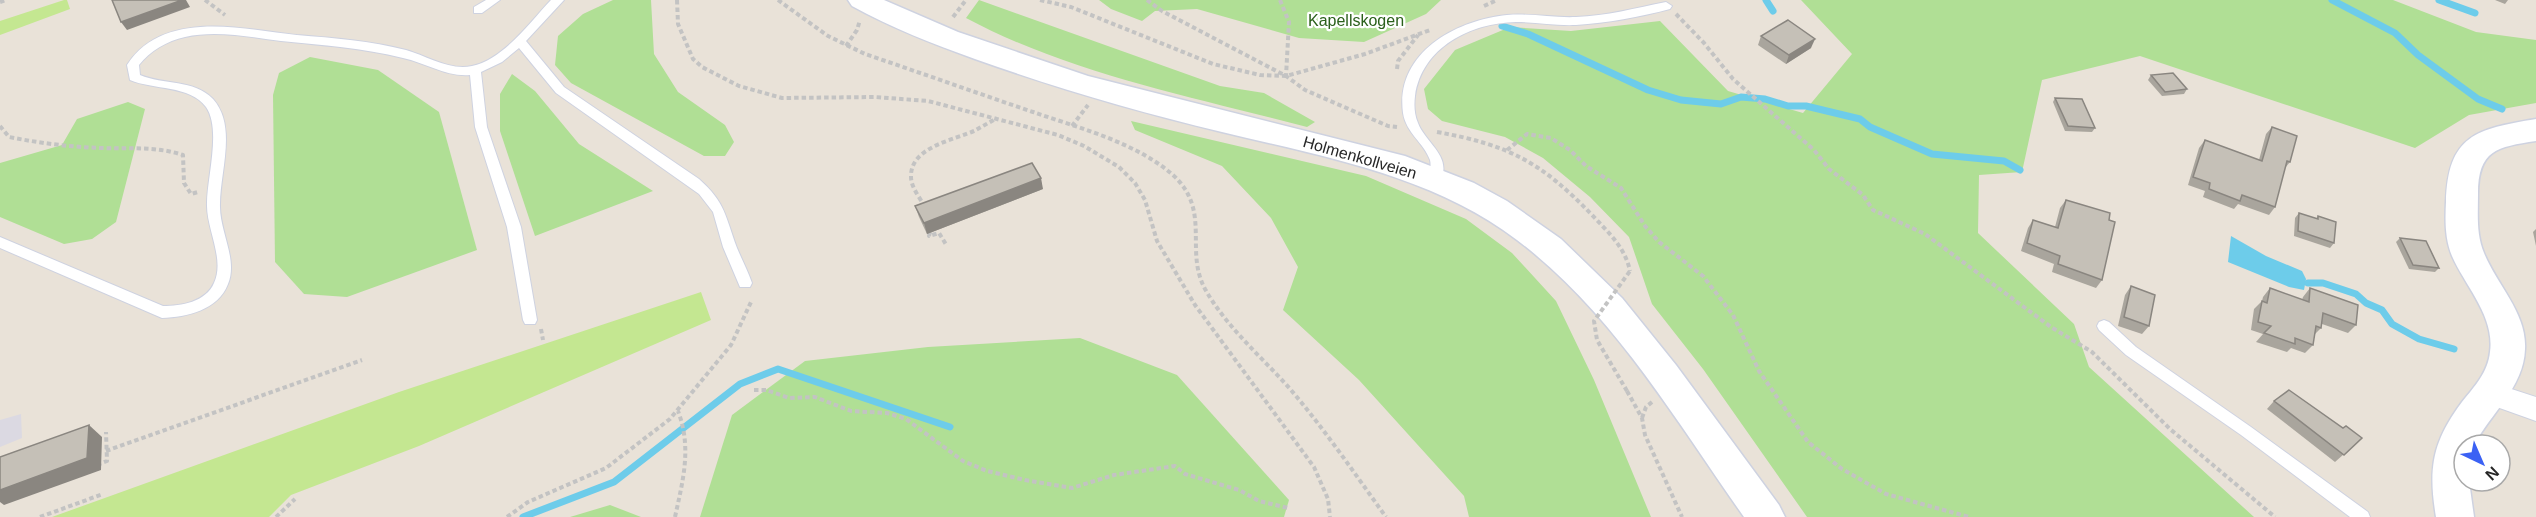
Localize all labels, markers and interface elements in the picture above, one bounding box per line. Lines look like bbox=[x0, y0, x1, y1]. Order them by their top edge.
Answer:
park label: Kapellskogen bbox=[1308, 12, 1404, 29]
street label: Holmenkollveien bbox=[1301, 133, 1419, 182]
north arrow bbox=[2452, 433, 2512, 493]
text: N bbox=[2482, 463, 2502, 484]

